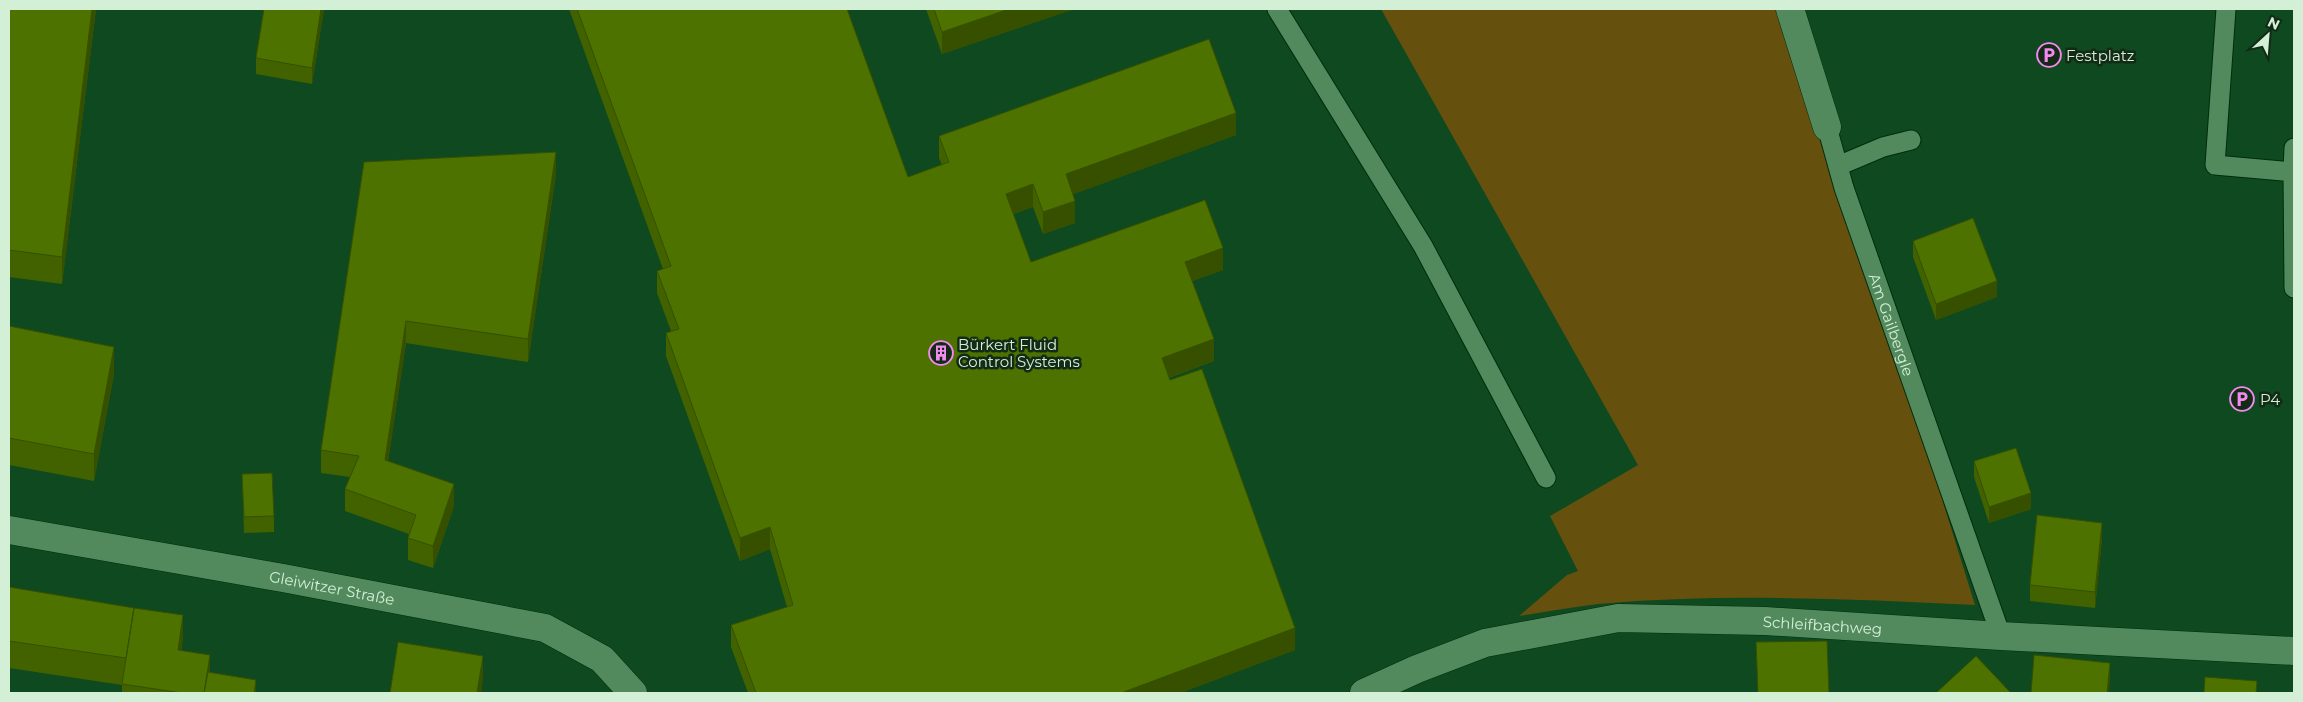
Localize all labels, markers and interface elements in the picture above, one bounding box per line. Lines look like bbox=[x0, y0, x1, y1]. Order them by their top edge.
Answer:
north arrow bbox=[2243, 10, 2293, 60]
text: N bbox=[2265, 13, 2283, 34]
parking icon: Festplatz bbox=[2036, 42, 2062, 68]
place label: Festplatz bbox=[2066, 46, 2135, 65]
street label: Am Gailbergle bbox=[1865, 271, 1919, 378]
place label: Bürkert Fluid Control Systems bbox=[958, 335, 1080, 371]
building icon: Bürkert Fluid Control Systems bbox=[928, 340, 954, 366]
parking icon: P4 bbox=[2229, 386, 2255, 412]
place label: P4 bbox=[2260, 390, 2280, 409]
street label: Gleiwitzer Straße bbox=[268, 566, 396, 609]
street label: Schleifbachweg bbox=[1762, 611, 1883, 638]

